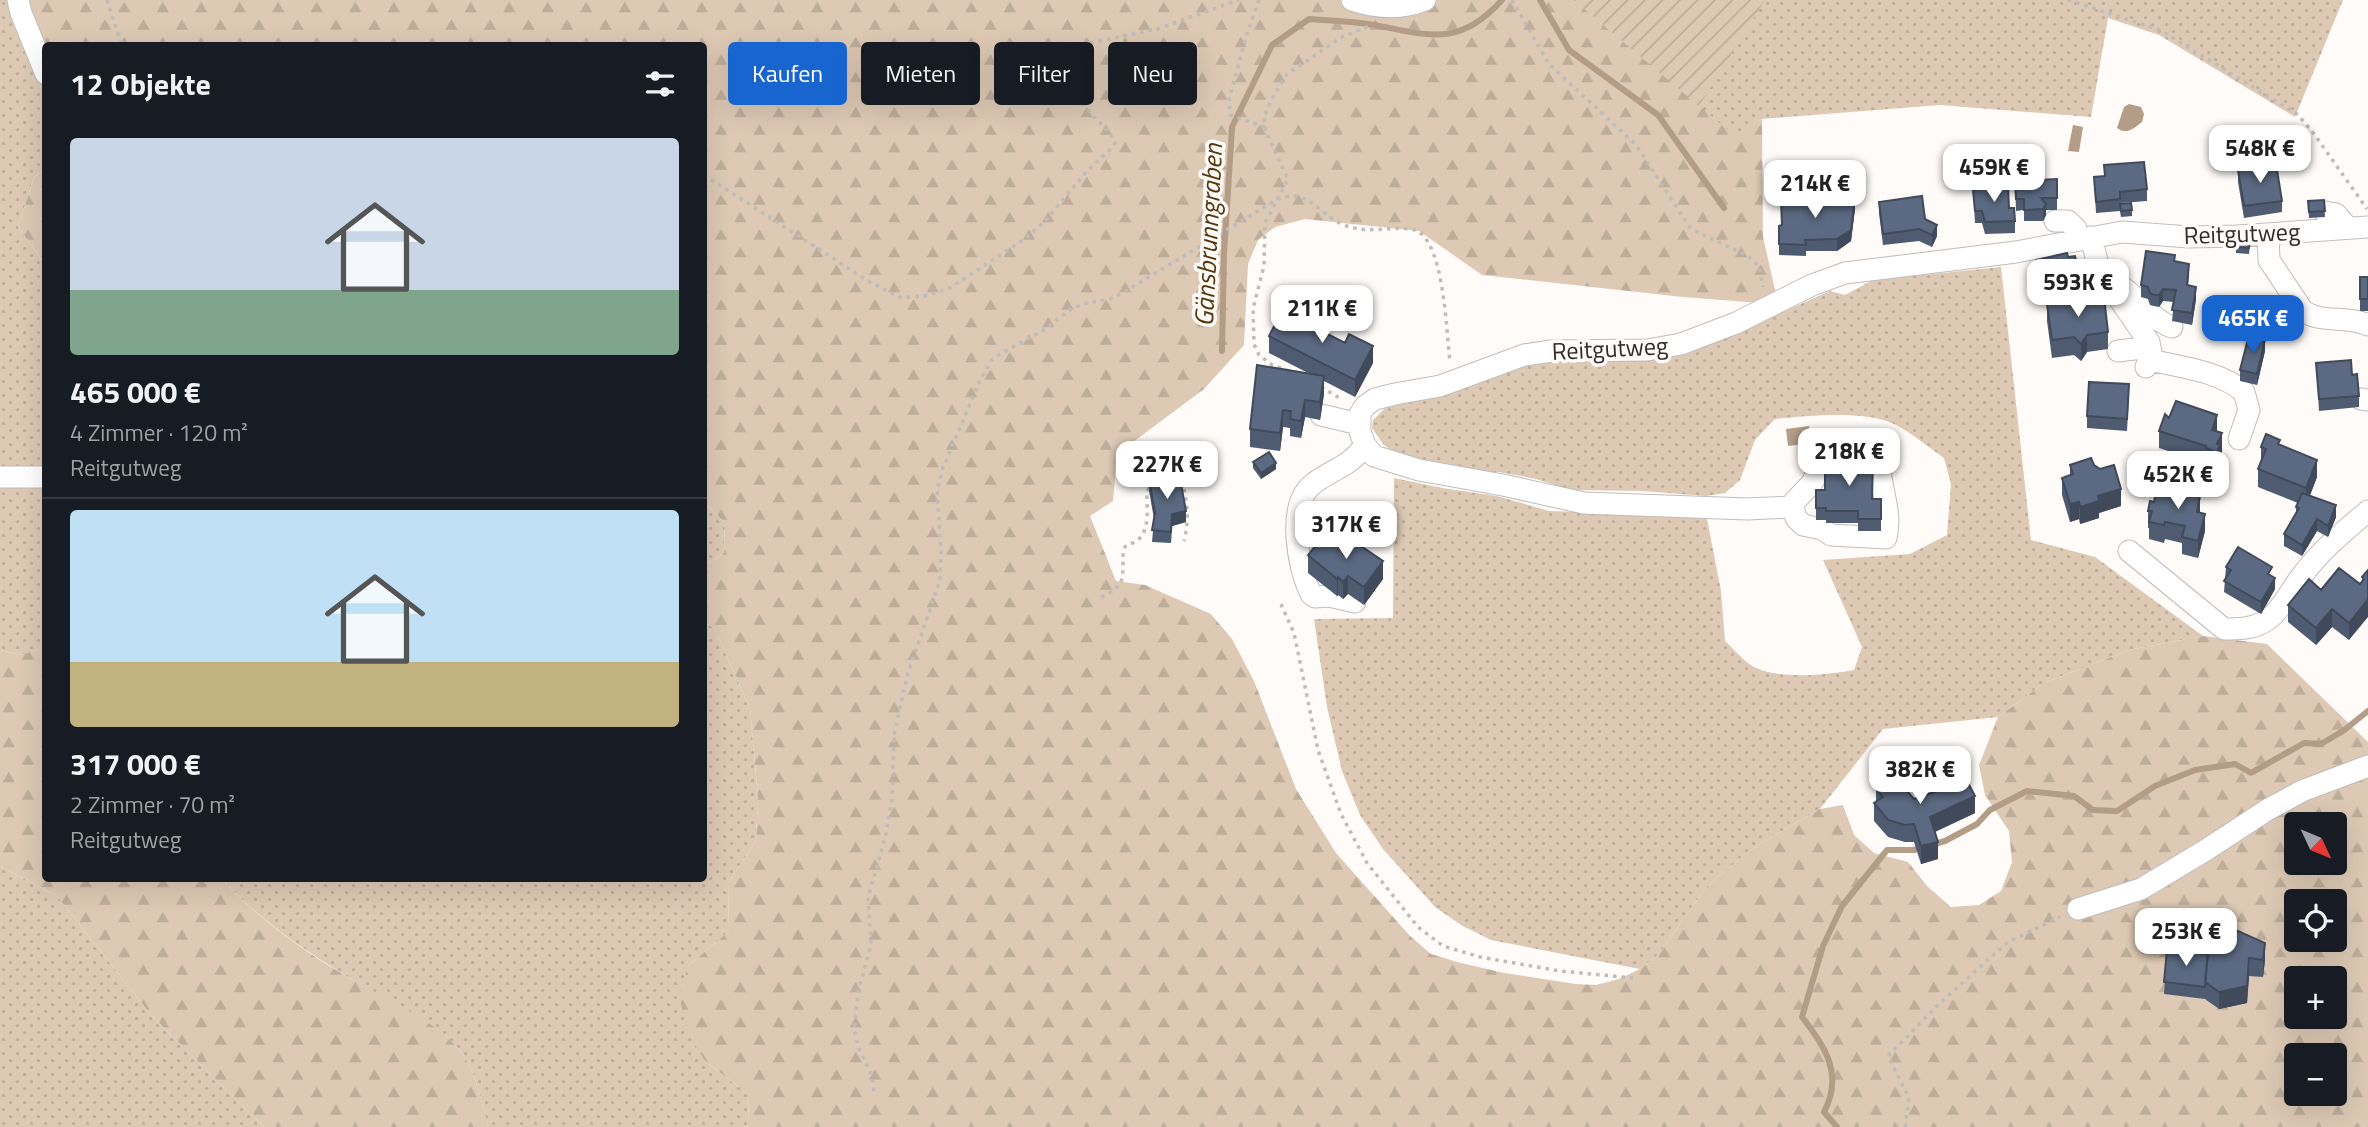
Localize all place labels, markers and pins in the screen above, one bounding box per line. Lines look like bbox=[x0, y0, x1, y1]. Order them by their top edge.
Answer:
pin: 548K € bbox=[2203, 125, 2317, 185]
pin: 459K € bbox=[1937, 144, 2051, 204]
pin: 214K € bbox=[1758, 160, 1872, 220]
pin: 593K € bbox=[2021, 260, 2135, 319]
pin: 211K € bbox=[1265, 286, 1379, 345]
pin: 465K € bbox=[2196, 296, 2310, 355]
pin: 218K € bbox=[1792, 428, 1906, 488]
pin: 227K € bbox=[1110, 442, 1224, 501]
pin: 452K € bbox=[2121, 452, 2235, 511]
pin: 317K € bbox=[1289, 502, 1403, 561]
pin: 382K € bbox=[1863, 746, 1977, 806]
pin: 253K € bbox=[2129, 908, 2243, 968]

